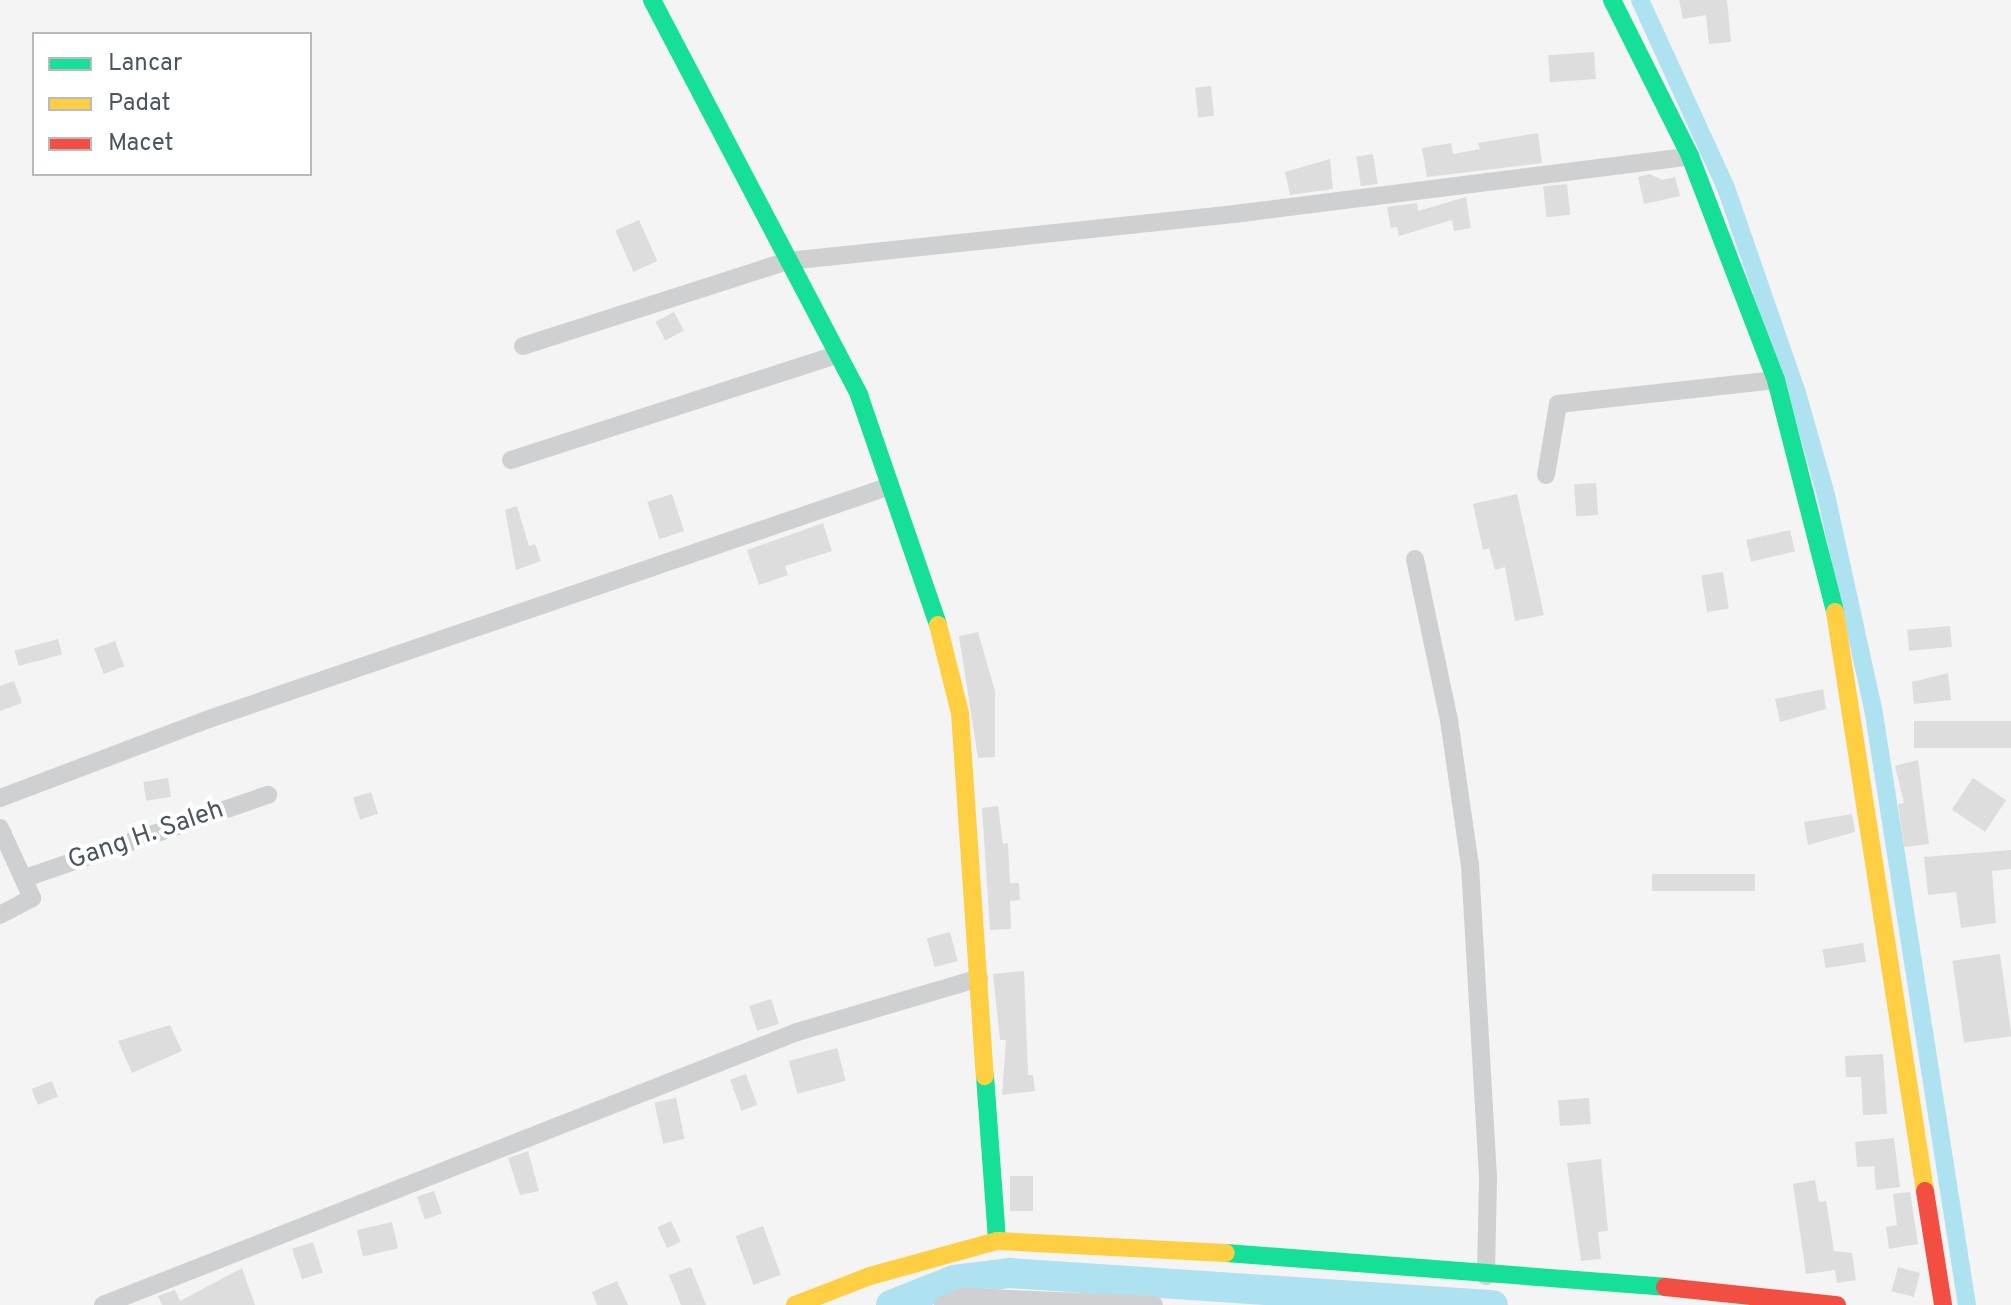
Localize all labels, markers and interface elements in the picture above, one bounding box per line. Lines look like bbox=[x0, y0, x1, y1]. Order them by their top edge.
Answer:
legend bbox=[32, 32, 312, 176]
text: Lancar bbox=[108, 49, 182, 79]
text: Padat bbox=[108, 89, 170, 119]
text: Macet bbox=[108, 129, 174, 159]
street label: Gang H. Saleh bbox=[64, 795, 228, 877]

